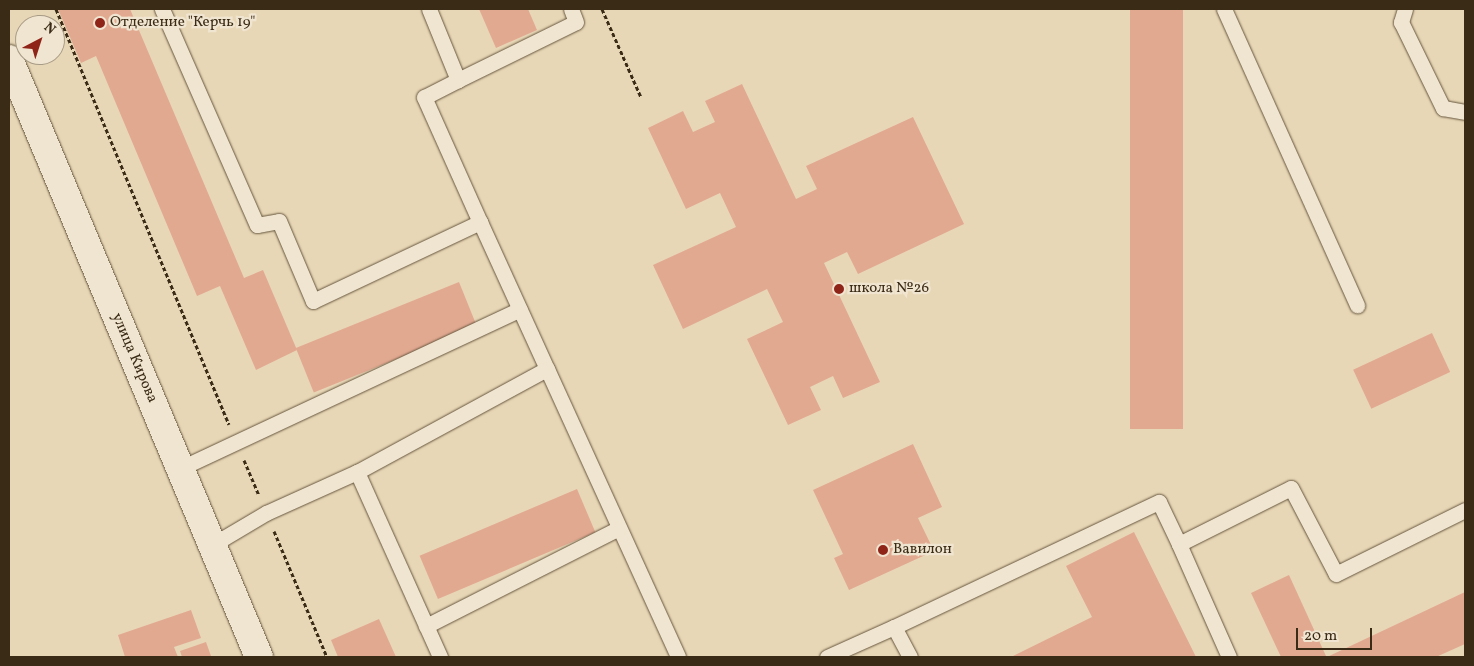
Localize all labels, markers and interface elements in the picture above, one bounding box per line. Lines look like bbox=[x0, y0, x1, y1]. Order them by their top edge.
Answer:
place label: Отделение "Керчь 19" bbox=[110, 14, 255, 32]
north arrow bbox=[15, 15, 65, 65]
marker: Отделение "Керчь 19" bbox=[94, 17, 106, 29]
text: N bbox=[39, 18, 59, 39]
place label: школа №26 bbox=[849, 280, 929, 298]
marker: школа №26 bbox=[833, 283, 845, 295]
street label: улица Кирова bbox=[107, 310, 161, 406]
place label: Вавилон bbox=[893, 541, 952, 559]
marker: Вавилон bbox=[877, 544, 889, 556]
scale bar bbox=[1299, 618, 1375, 650]
text: 20 m bbox=[1304, 626, 1337, 647]

